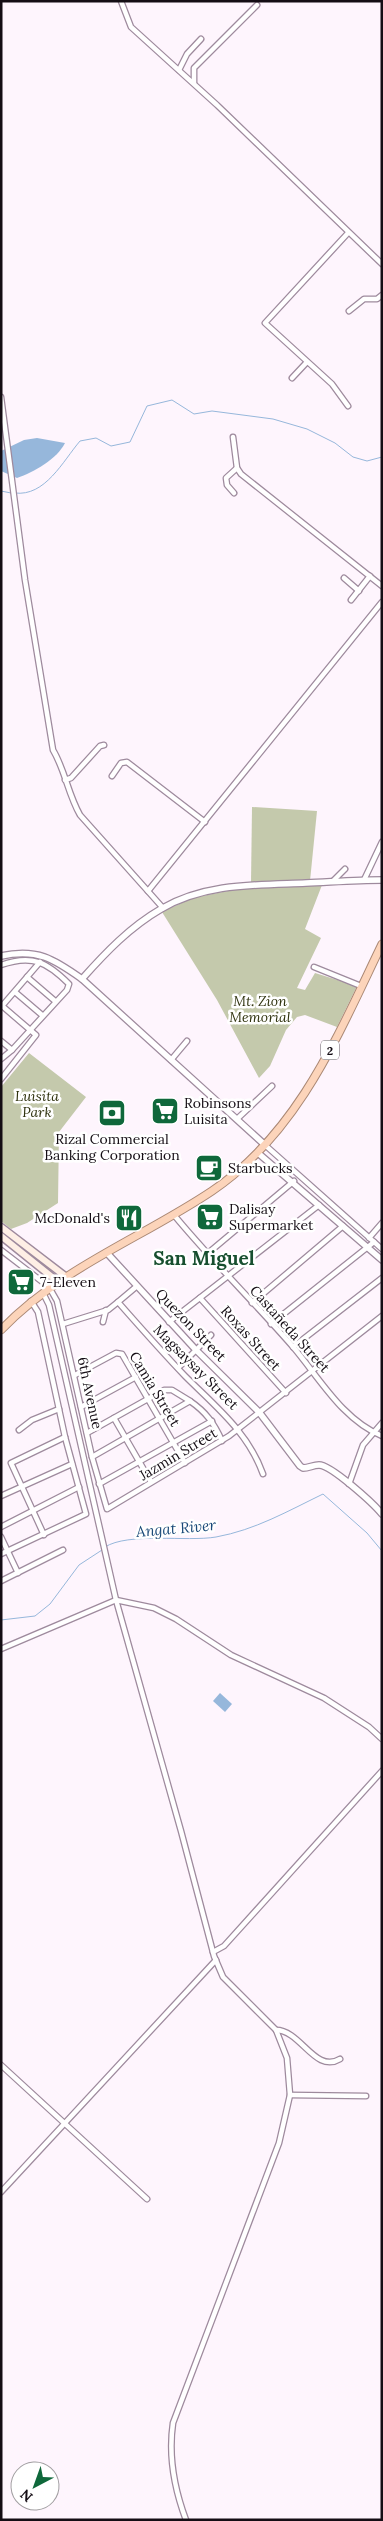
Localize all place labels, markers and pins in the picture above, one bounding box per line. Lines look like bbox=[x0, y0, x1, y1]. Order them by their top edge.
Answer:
place label: Robinsons Luisita bbox=[184, 1094, 251, 1128]
supermarket icon: Robinsons Luisita bbox=[150, 1096, 180, 1126]
bank icon: Rizal Commercial Banking Corporation bbox=[97, 1098, 127, 1128]
place label: Rizal Commercial Banking Corporation bbox=[44, 1130, 180, 1164]
cafe icon: Starbucks bbox=[194, 1153, 224, 1183]
place label: Starbucks bbox=[228, 1159, 292, 1177]
place label: Dalisay Supermarket bbox=[229, 1200, 314, 1234]
supermarket icon: Dalisay Supermarket bbox=[195, 1202, 225, 1232]
restaurant icon: McDonald's bbox=[114, 1203, 144, 1233]
place label: McDonald's bbox=[34, 1209, 110, 1227]
supermarket icon: 7-Eleven bbox=[6, 1267, 36, 1297]
place label: 7-Eleven bbox=[40, 1273, 96, 1291]

